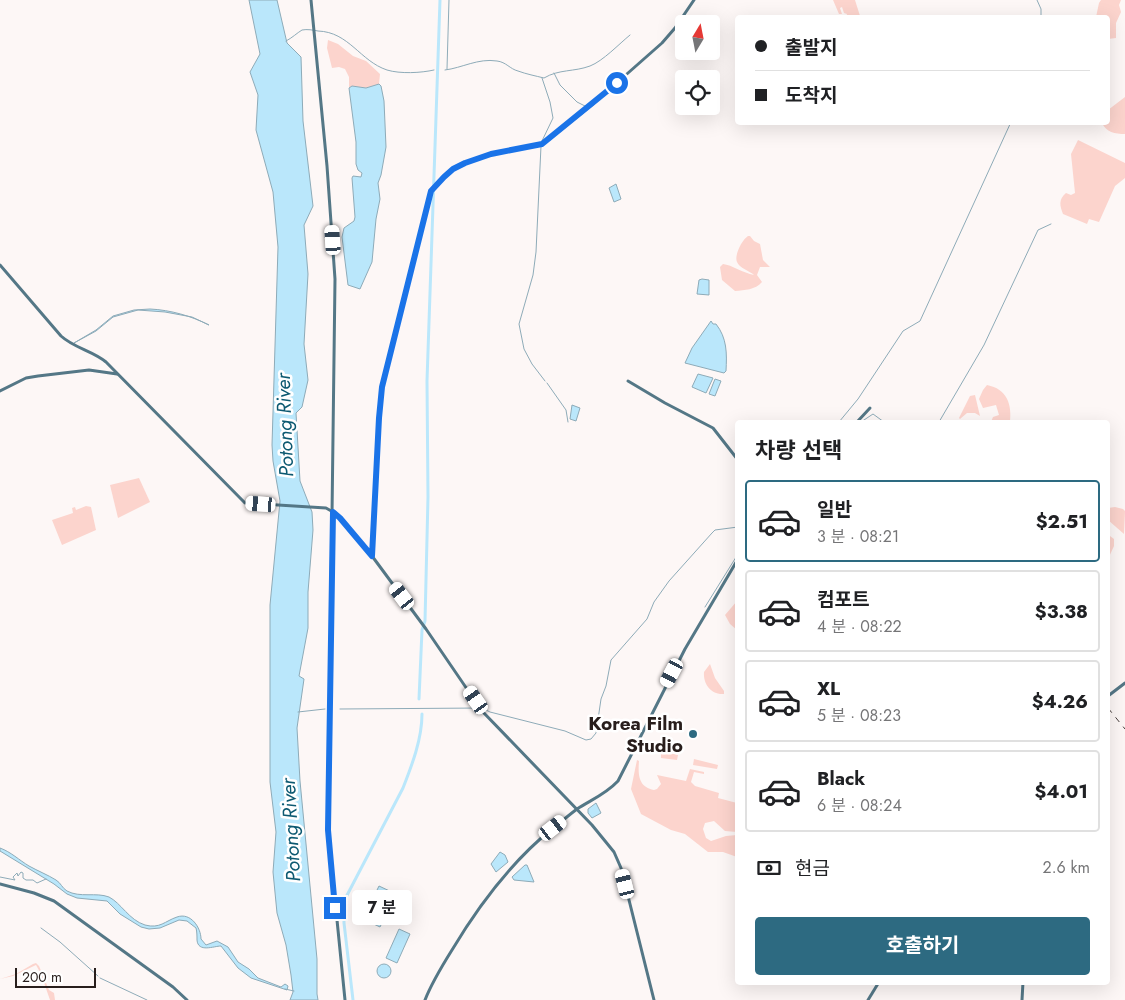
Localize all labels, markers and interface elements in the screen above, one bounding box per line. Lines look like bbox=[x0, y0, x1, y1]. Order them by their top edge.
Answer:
north arrow bbox=[675, 15, 720, 60]
map controls bbox=[675, 15, 720, 115]
text: 출발지 bbox=[785, 34, 837, 61]
button: locate bbox=[675, 70, 720, 115]
route start bbox=[606, 72, 628, 94]
text: 도착지 bbox=[785, 82, 837, 109]
car bbox=[324, 225, 341, 255]
water label: Potong River bbox=[269, 371, 301, 477]
text: 차량 선택 bbox=[755, 434, 843, 466]
car bbox=[245, 495, 276, 513]
text: 일반 bbox=[817, 496, 852, 523]
icon: car bbox=[757, 499, 802, 544]
text: $2.51 bbox=[1036, 508, 1088, 535]
text: 3 분 · 08:21 bbox=[817, 525, 899, 548]
car bbox=[386, 580, 417, 612]
text: 컴포트 bbox=[817, 586, 869, 613]
icon: car bbox=[757, 589, 802, 634]
text: $3.38 bbox=[1035, 598, 1088, 625]
text: 4 분 · 08:22 bbox=[817, 615, 902, 638]
car bbox=[658, 656, 685, 690]
text: XL bbox=[817, 675, 840, 702]
icon: car bbox=[757, 679, 802, 724]
car bbox=[461, 683, 490, 717]
text: $4.26 bbox=[1032, 688, 1088, 715]
text: 5 분 · 08:23 bbox=[817, 704, 901, 727]
place label: Korea Film Studio bbox=[588, 710, 683, 759]
marker: Korea Film Studio bbox=[687, 728, 699, 740]
text: Black bbox=[817, 765, 865, 792]
icon: car bbox=[757, 769, 802, 814]
water label: Potong River bbox=[274, 776, 308, 883]
text: $4.01 bbox=[1035, 778, 1088, 805]
text: 6 분 · 08:24 bbox=[817, 794, 902, 817]
car bbox=[536, 813, 569, 843]
icon: cash bbox=[755, 854, 783, 882]
text: 현금 bbox=[795, 855, 830, 882]
text: 2.6 km bbox=[1043, 856, 1090, 879]
car bbox=[614, 868, 635, 900]
callout: 7 분 bbox=[352, 890, 412, 926]
text: 7 분 bbox=[367, 896, 397, 919]
route end bbox=[324, 897, 346, 919]
button: 호출하기 bbox=[755, 917, 1090, 975]
scale bar bbox=[15, 965, 96, 988]
text: 200 m bbox=[22, 967, 62, 987]

